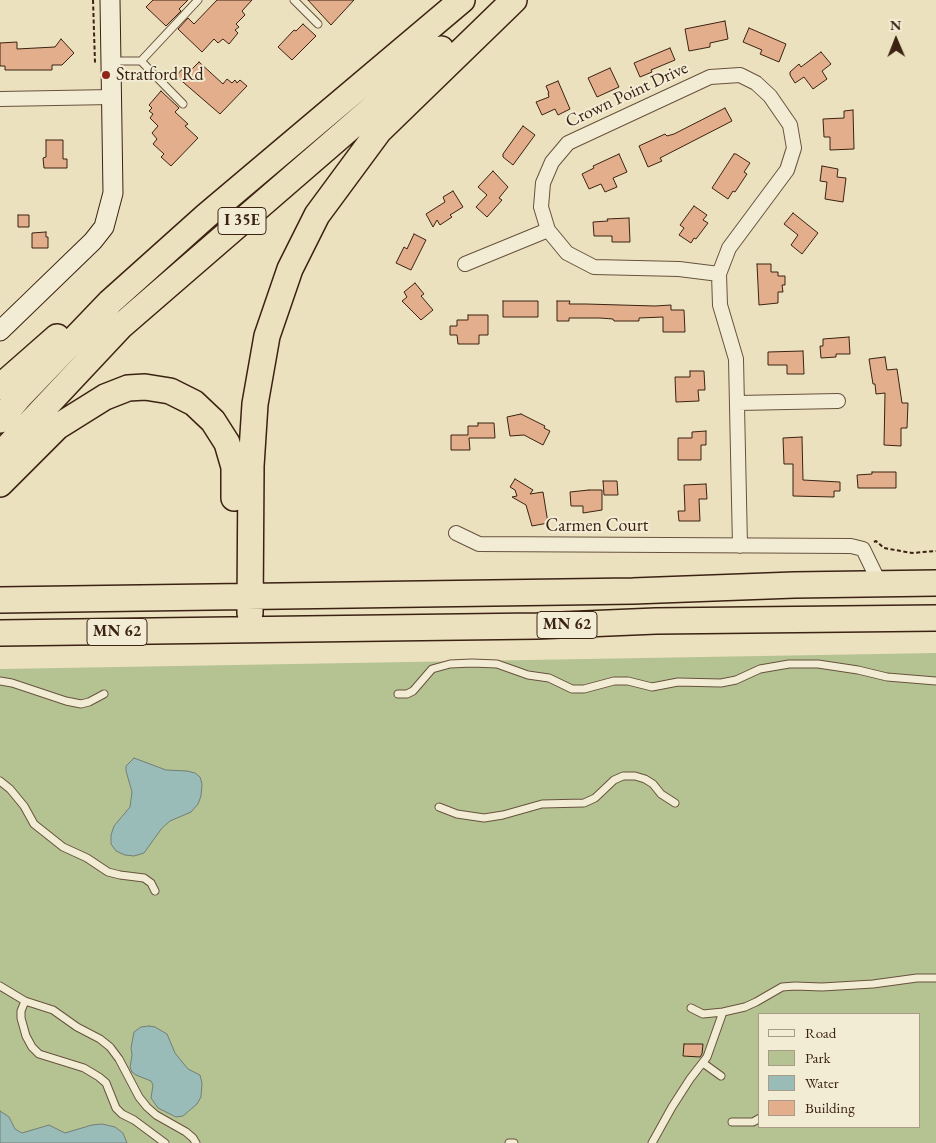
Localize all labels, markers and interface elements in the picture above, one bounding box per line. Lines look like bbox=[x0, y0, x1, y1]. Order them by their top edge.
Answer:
north arrow bbox=[871, 15, 921, 65]
text: N bbox=[890, 16, 902, 34]
street label: Crown Point Drive bbox=[562, 57, 692, 133]
place label: Stratford Rd bbox=[116, 64, 204, 86]
marker: Stratford Rd bbox=[100, 69, 112, 81]
road number: I 35E bbox=[218, 208, 266, 235]
street label: Carmen Court bbox=[546, 515, 648, 537]
road number: MN 62 bbox=[537, 612, 597, 638]
road number: MN 62 bbox=[87, 618, 147, 646]
legend bbox=[758, 1013, 921, 1128]
text: Road bbox=[805, 1023, 836, 1042]
text: Park bbox=[805, 1048, 831, 1067]
text: Water bbox=[805, 1073, 839, 1092]
text: Building bbox=[805, 1098, 855, 1117]

